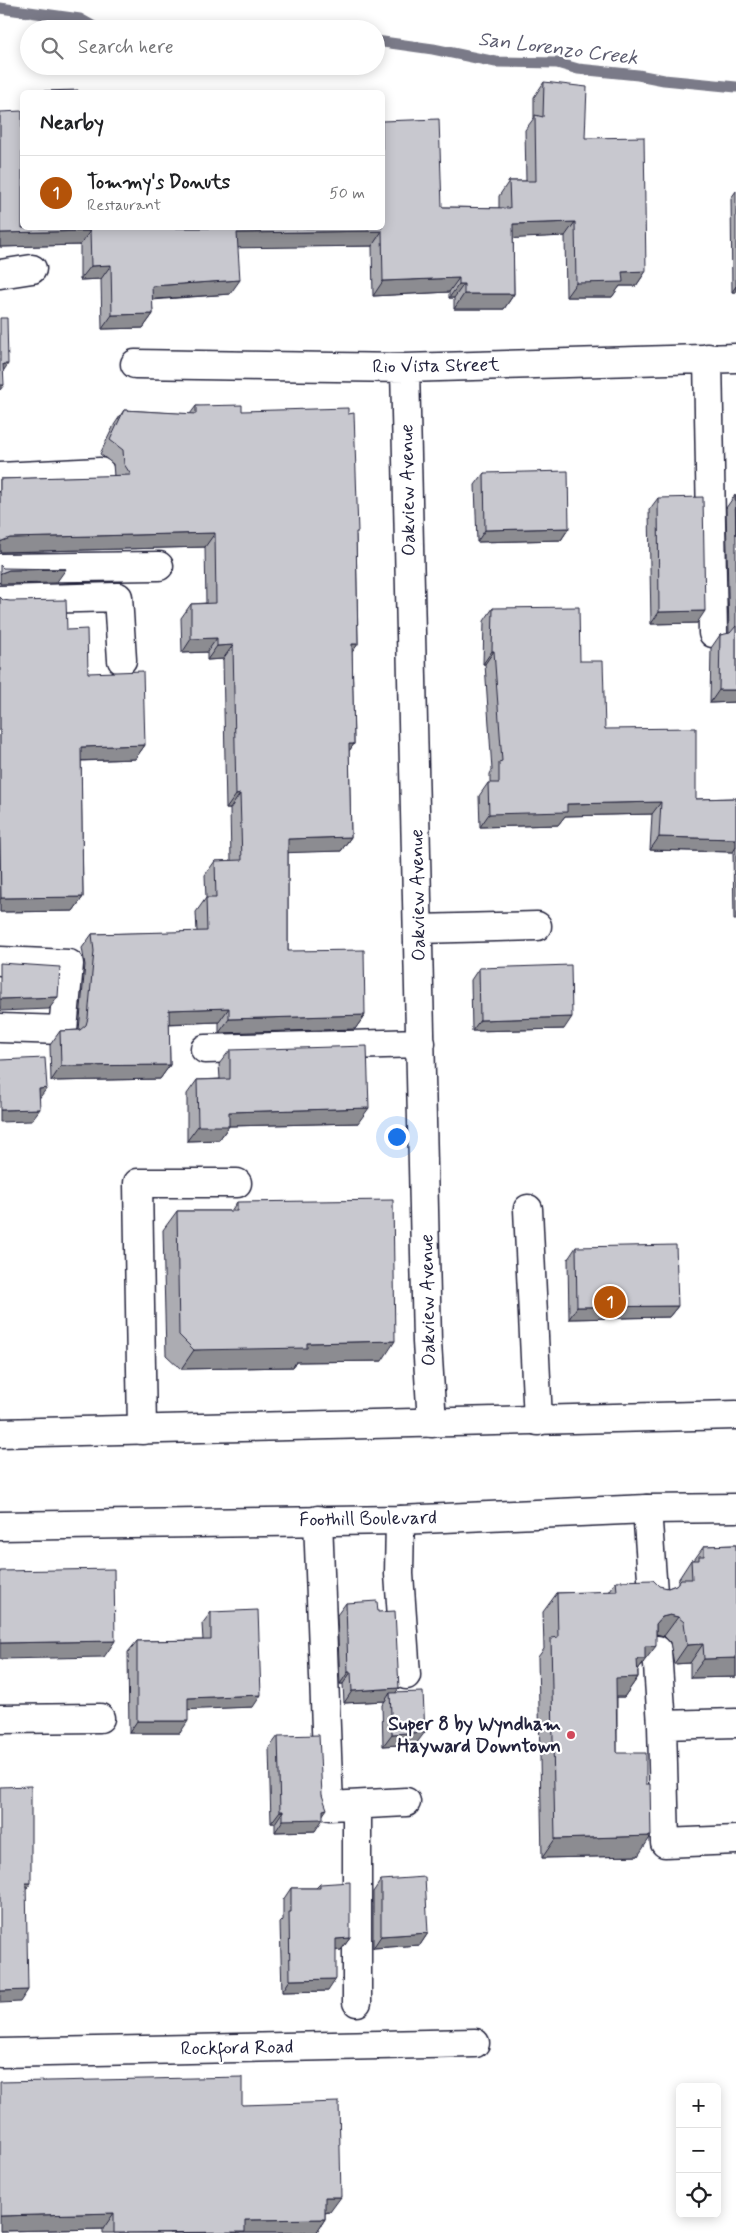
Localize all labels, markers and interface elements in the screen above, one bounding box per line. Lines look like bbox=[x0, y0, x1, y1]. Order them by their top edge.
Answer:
search box bbox=[20, 20, 385, 75]
water label: San Lorenzo Creek bbox=[476, 26, 640, 72]
icon: search bbox=[38, 34, 66, 62]
text: Search here bbox=[78, 35, 174, 60]
text: Nearby bbox=[40, 109, 104, 137]
text: Tommy's Donuts bbox=[87, 170, 230, 195]
text: 1 bbox=[52, 183, 60, 204]
text: 50 m bbox=[329, 183, 365, 204]
text: Restaurant bbox=[87, 195, 161, 216]
street label: Rio Vista Street bbox=[372, 352, 500, 380]
street label: Oakview Avenue bbox=[394, 424, 422, 556]
street label: Oakview Avenue bbox=[404, 829, 432, 961]
your location bbox=[384, 1124, 410, 1150]
street label: Oakview Avenue bbox=[414, 1234, 442, 1366]
pin: 1 bbox=[594, 1283, 626, 1321]
street label: Foothill Boulevard bbox=[299, 1505, 437, 1533]
place label: Super 8 by Wyndham Hayward Downtown bbox=[388, 1712, 561, 1759]
marker: Super 8 by Wyndham Hayward Downtown bbox=[565, 1729, 577, 1741]
street label: Rockford Road bbox=[180, 2035, 294, 2064]
map controls bbox=[676, 2083, 721, 2218]
button: + bbox=[676, 2083, 721, 2128]
button: − bbox=[676, 2128, 721, 2173]
button: locate bbox=[676, 2173, 721, 2218]

